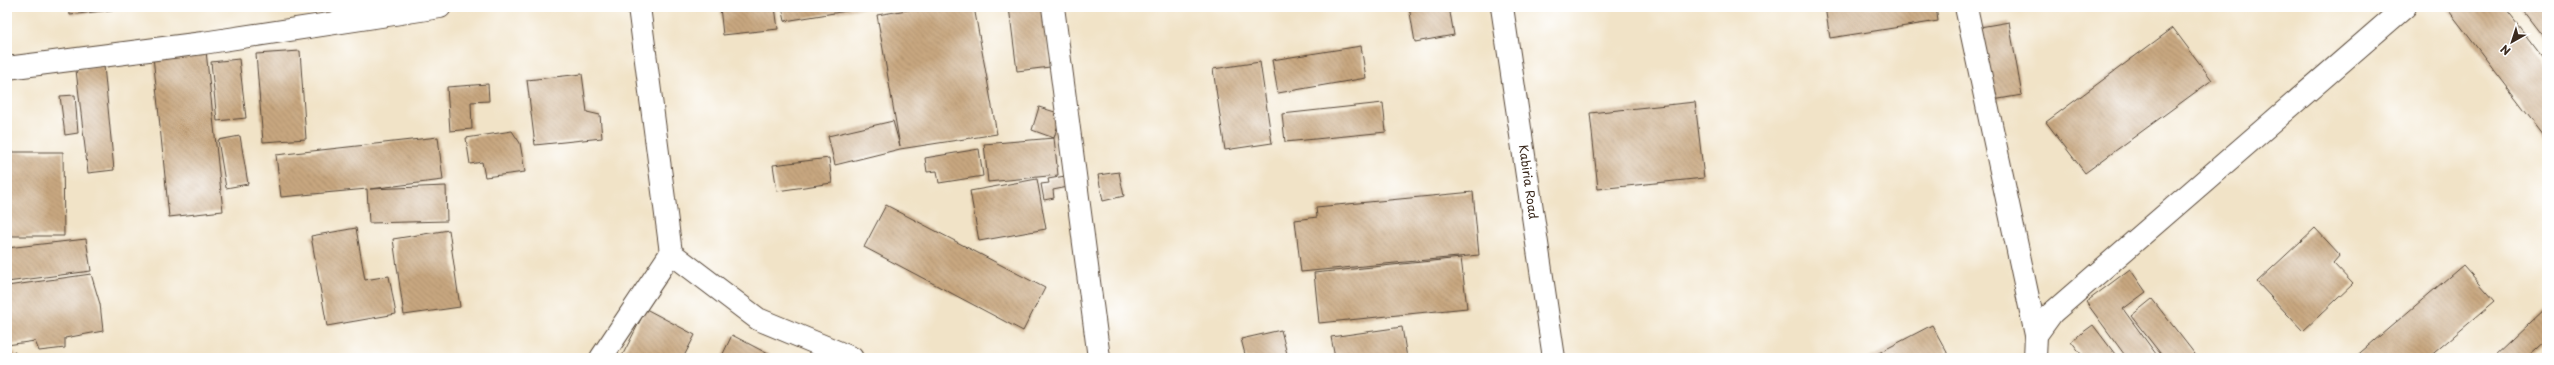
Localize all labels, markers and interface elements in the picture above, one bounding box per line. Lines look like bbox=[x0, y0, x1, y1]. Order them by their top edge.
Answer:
north arrow bbox=[2492, 22, 2532, 62]
text: N bbox=[2496, 41, 2514, 60]
street label: Kabiria Road bbox=[1515, 143, 1543, 220]

